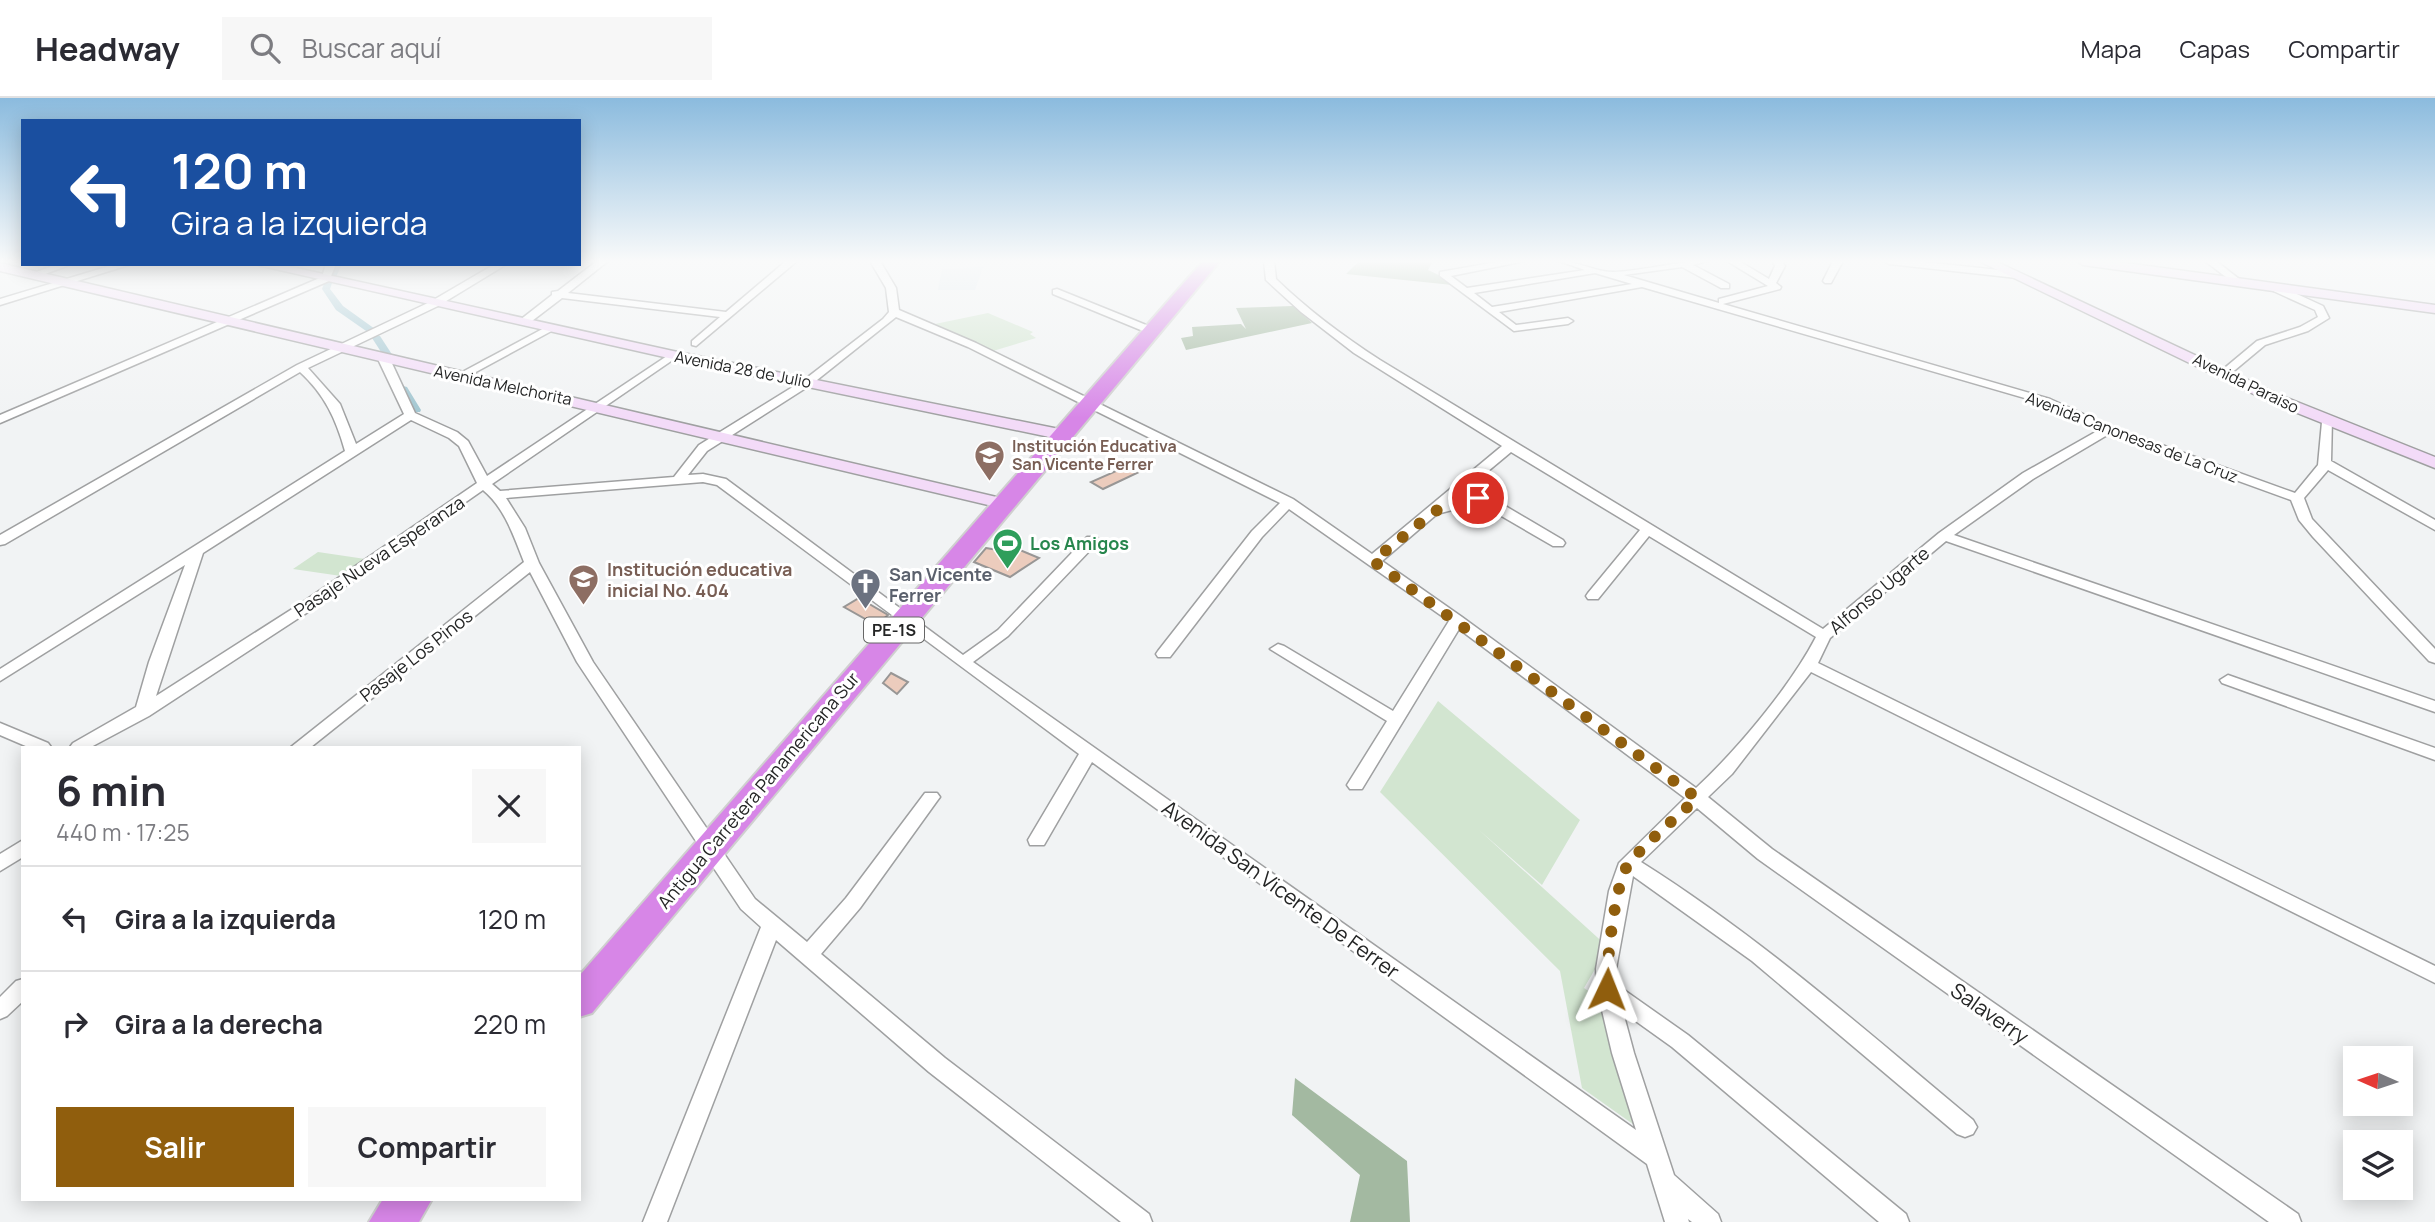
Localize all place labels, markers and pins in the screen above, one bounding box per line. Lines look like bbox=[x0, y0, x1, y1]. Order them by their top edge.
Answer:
place label: Institución Educativa San Vicente Ferrer bbox=[1012, 435, 1177, 475]
school or university icon: Institución Educativa San Vicente Ferrer bbox=[972, 438, 1006, 482]
pin bbox=[1448, 468, 1508, 528]
sports icon: Los Amigos bbox=[990, 526, 1024, 570]
place label: Los Amigos bbox=[1030, 531, 1129, 555]
place label: Institución educativa inicial No. 404 bbox=[607, 557, 792, 602]
school or university icon: Institución educativa inicial No. 404 bbox=[567, 562, 601, 606]
place label: San Vicente Ferrer bbox=[889, 562, 992, 607]
church icon: San Vicente Ferrer bbox=[849, 567, 883, 611]

